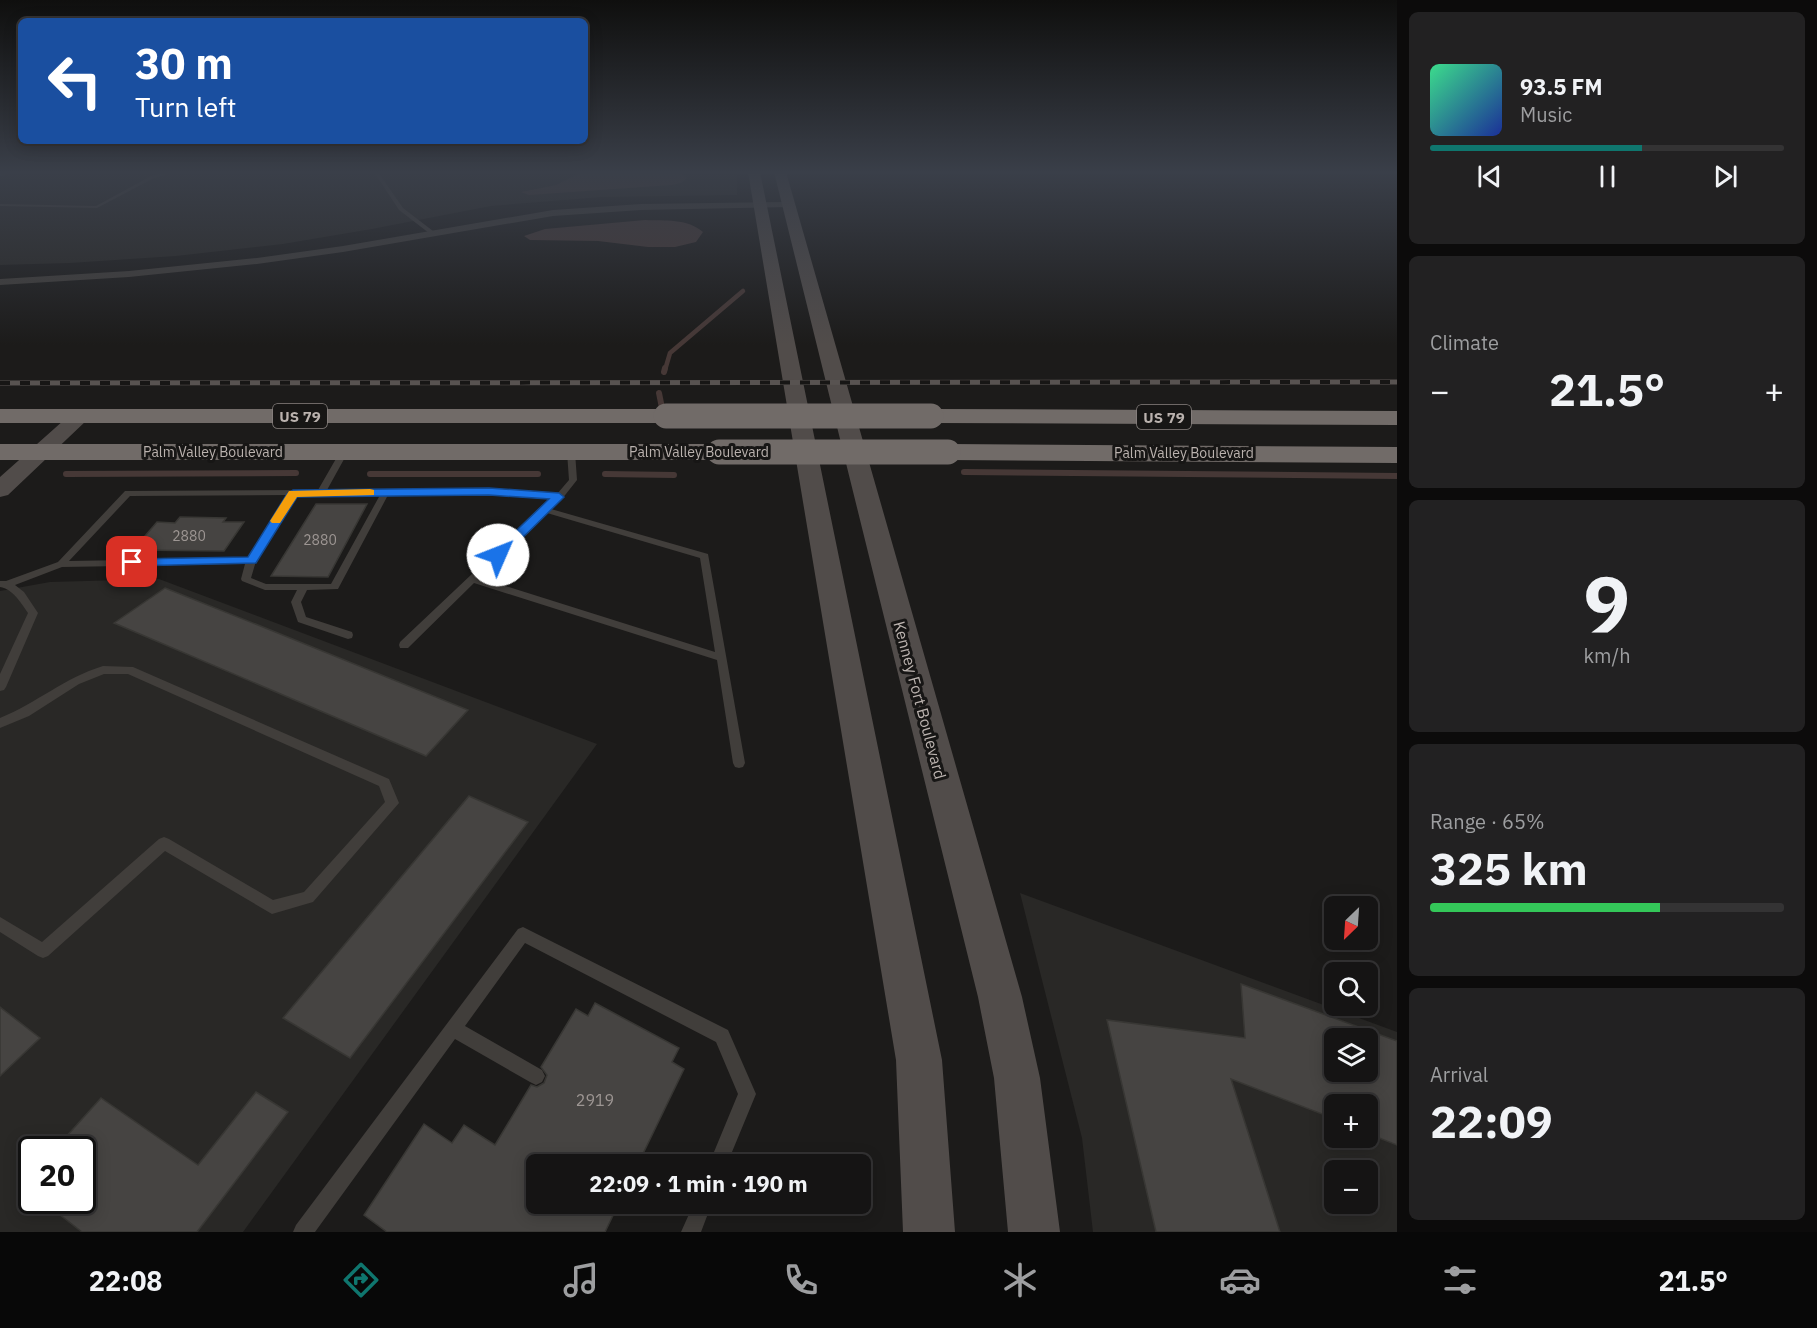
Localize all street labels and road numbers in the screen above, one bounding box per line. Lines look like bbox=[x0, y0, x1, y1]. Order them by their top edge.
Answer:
road number: US 79 bbox=[273, 404, 327, 428]
road number: US 79 bbox=[1137, 405, 1191, 429]
street label: Palm Valley Boulevard bbox=[143, 443, 283, 461]
street label: Palm Valley Boulevard bbox=[629, 443, 769, 461]
street label: Palm Valley Boulevard bbox=[1114, 444, 1254, 462]
street label: Kenney Fort Boulevard bbox=[889, 619, 951, 781]

